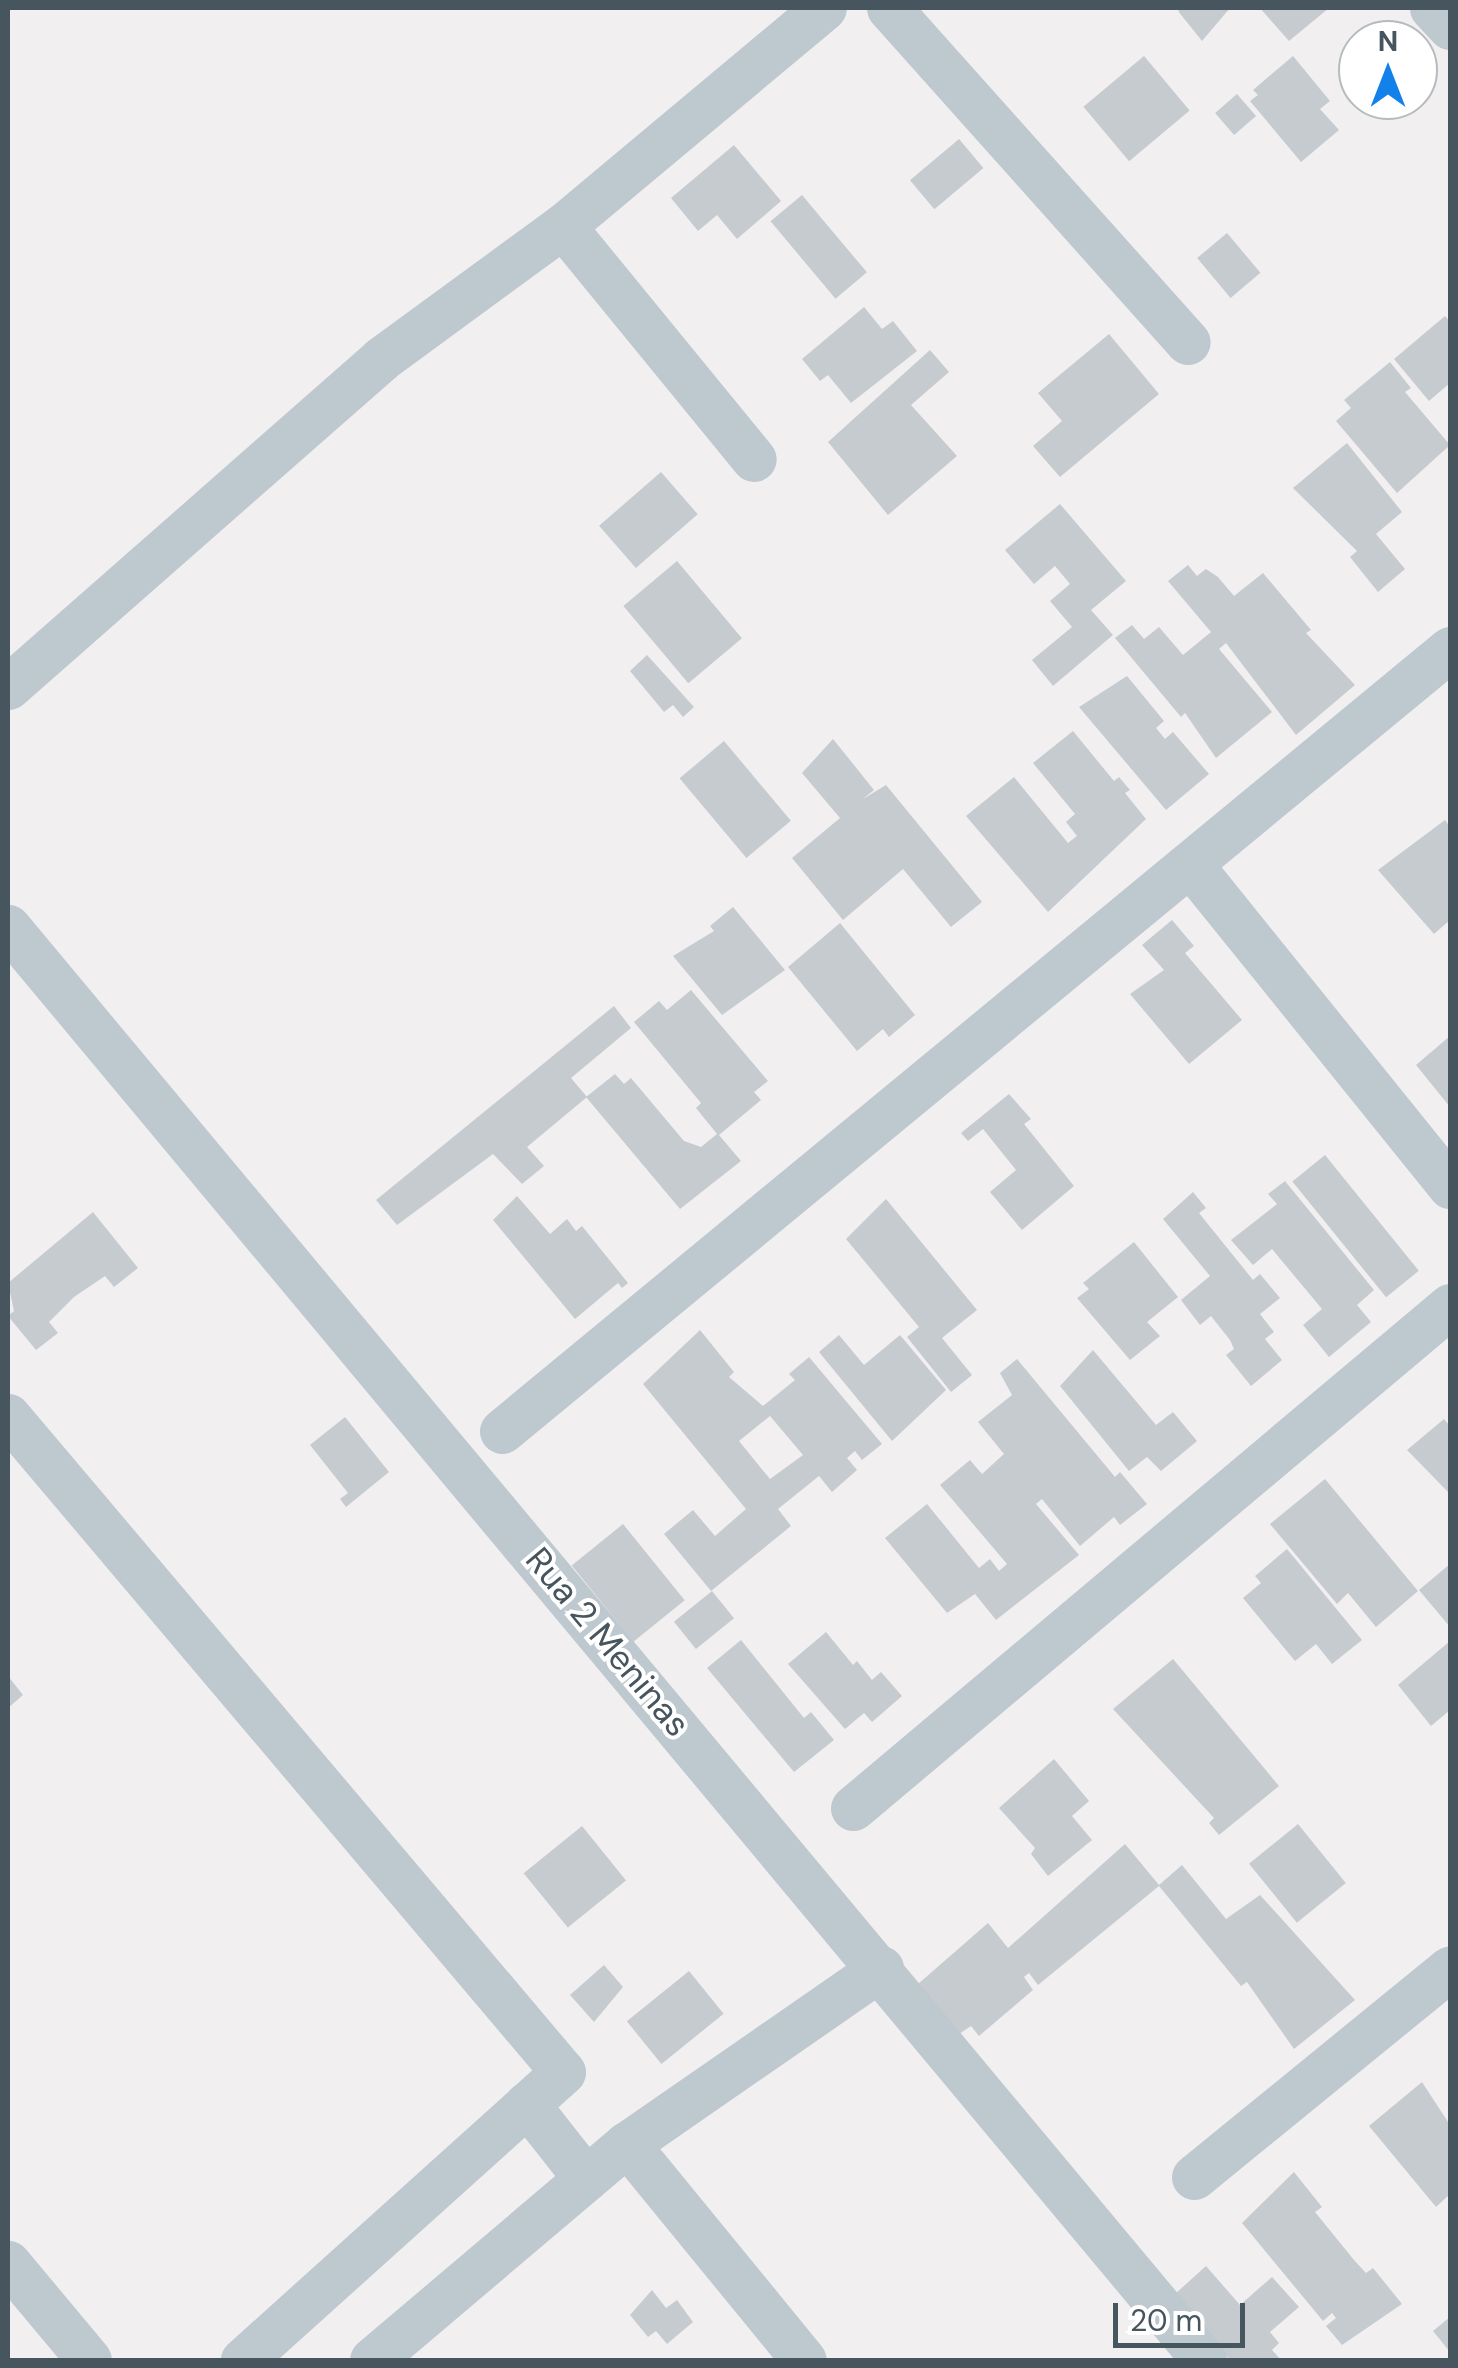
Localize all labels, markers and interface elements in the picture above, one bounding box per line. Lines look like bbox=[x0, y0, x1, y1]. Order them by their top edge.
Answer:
north arrow bbox=[1338, 20, 1438, 120]
text: N bbox=[1378, 23, 1398, 60]
street label: Rua 2 Meninas bbox=[517, 1539, 699, 1745]
scale bar bbox=[1118, 2283, 1250, 2345]
text: 20 m bbox=[1130, 2301, 1202, 2340]

